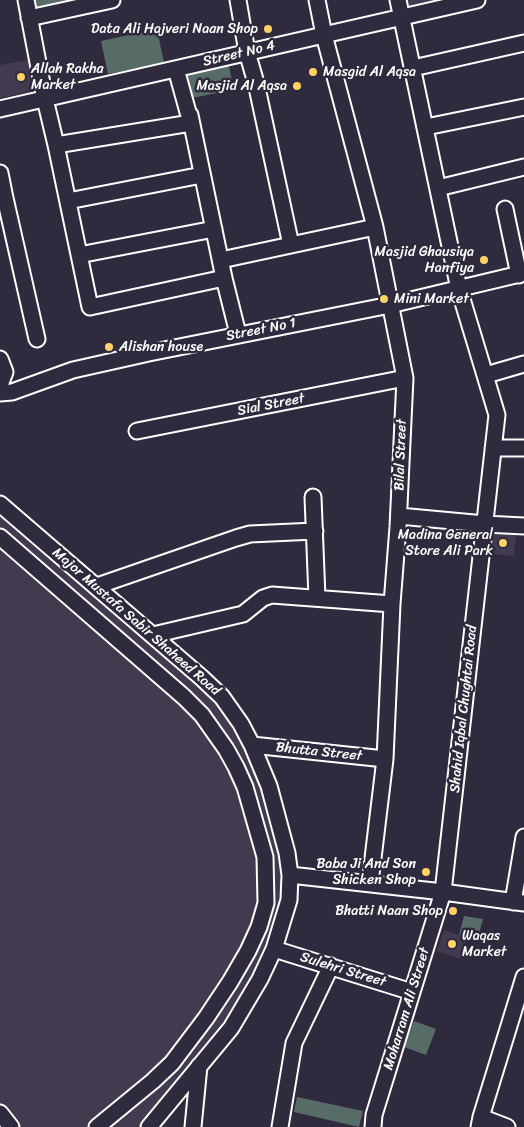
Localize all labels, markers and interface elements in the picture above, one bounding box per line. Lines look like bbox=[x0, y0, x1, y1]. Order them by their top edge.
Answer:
place label: Data Ali Hajveri Naan Shop bbox=[91, 21, 258, 37]
marker: Data Ali Hajveri Naan Shop bbox=[262, 23, 274, 35]
street label: Street No 4 bbox=[201, 38, 277, 70]
place label: Allah Rakha Market bbox=[31, 61, 103, 94]
place label: Masgid Al Aqsa bbox=[323, 64, 416, 80]
marker: Masgid Al Aqsa bbox=[307, 66, 319, 78]
marker: Allah Rakha Market bbox=[15, 71, 27, 83]
place label: Masjid Al Aqsa bbox=[196, 78, 287, 94]
marker: Masjid Al Aqsa bbox=[291, 80, 303, 92]
place label: Masjid Ghausiya Hanfiya bbox=[375, 244, 474, 276]
marker: Masjid Ghausiya Hanfiya bbox=[478, 254, 490, 266]
place label: Mini Market bbox=[394, 291, 469, 307]
marker: Mini Market bbox=[378, 293, 390, 305]
street label: Street No 1 bbox=[225, 315, 297, 345]
place label: Alishan house bbox=[119, 339, 203, 355]
marker: Alishan house bbox=[103, 341, 115, 353]
street label: Sial Street bbox=[236, 390, 306, 420]
street label: Bilal Street bbox=[391, 419, 411, 491]
place label: Madina General Store Ali Park bbox=[398, 527, 493, 560]
marker: Madina General Store Ali Park bbox=[497, 537, 509, 549]
street label: Major Mustafa Sabir Shaheed Road bbox=[49, 544, 223, 700]
street label: Shahid Iqbal Chughtai Road bbox=[447, 624, 481, 794]
street label: Bhutta Street bbox=[275, 739, 363, 765]
place label: Baba Ji And Son Shicken Shop bbox=[317, 856, 416, 889]
marker: Baba Ji And Son Shicken Shop bbox=[420, 866, 432, 878]
place label: Bhatti Naan Shop bbox=[335, 903, 443, 919]
marker: Bhatti Naan Shop bbox=[447, 905, 459, 917]
place label: Waqas Market bbox=[462, 928, 506, 960]
marker: Waqas Market bbox=[446, 938, 458, 950]
street label: Moharram Ali Street bbox=[380, 946, 434, 1072]
street label: Sulehri Street bbox=[298, 949, 388, 991]

